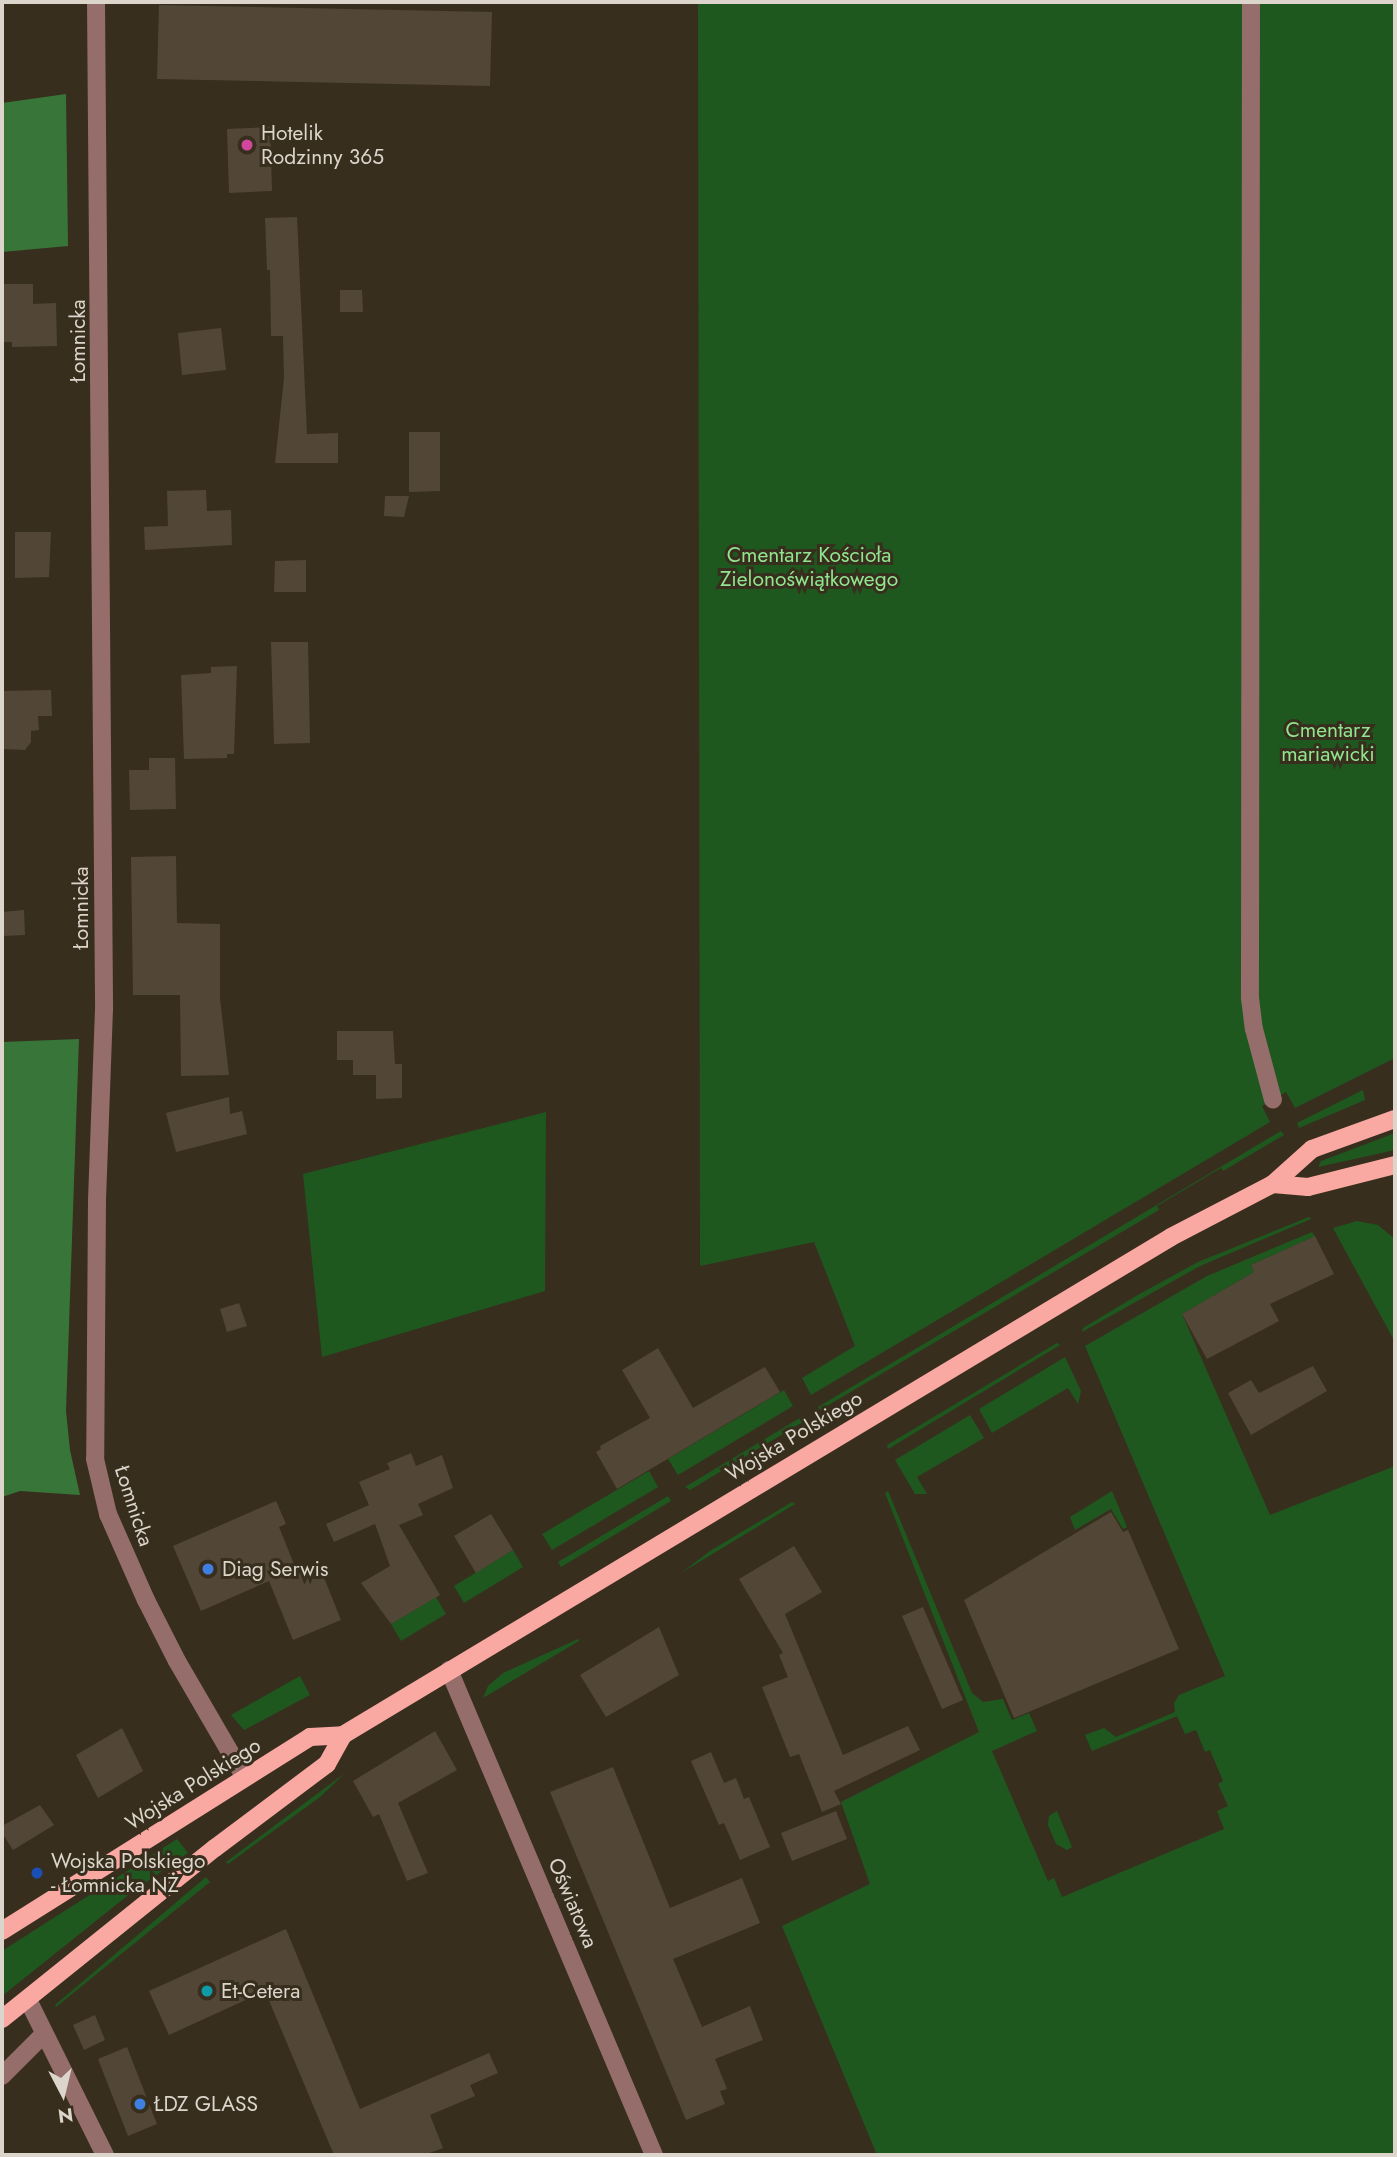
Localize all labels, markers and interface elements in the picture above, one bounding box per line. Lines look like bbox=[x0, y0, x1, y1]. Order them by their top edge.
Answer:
place label: Hotelik Rodzinny 365 bbox=[261, 120, 384, 170]
marker: Hotelik Rodzinny 365 bbox=[239, 137, 255, 153]
street label: Łomnicka bbox=[65, 299, 91, 383]
park label: Cmentarz Kościoła Zielonoświątkowego bbox=[720, 542, 898, 592]
park label: Cmentarz mariawicki bbox=[1281, 717, 1375, 767]
street label: Łomnicka bbox=[68, 866, 94, 950]
street label: Wojska Polskiego bbox=[721, 1385, 867, 1487]
street label: Łomnicka bbox=[109, 1463, 159, 1549]
place label: Diag Serwis bbox=[222, 1556, 328, 1582]
marker: Diag Serwis bbox=[200, 1561, 216, 1577]
street label: Wojska Polskiego bbox=[121, 1732, 265, 1836]
place label: Wojska Polskiego - Łomnicka NŻ bbox=[51, 1848, 206, 1898]
street label: Oświatowa bbox=[543, 1854, 603, 1952]
marker: Wojska Polskiego - Łomnicka NŻ bbox=[29, 1865, 45, 1881]
place label: Et-Cetera bbox=[221, 1978, 300, 2004]
marker: Et-Cetera bbox=[199, 1983, 215, 1999]
north arrow bbox=[28, 2059, 98, 2129]
place label: ŁDZ GLASS bbox=[154, 2091, 258, 2117]
marker: ŁDZ GLASS bbox=[132, 2096, 148, 2112]
text: N bbox=[56, 2101, 75, 2130]

